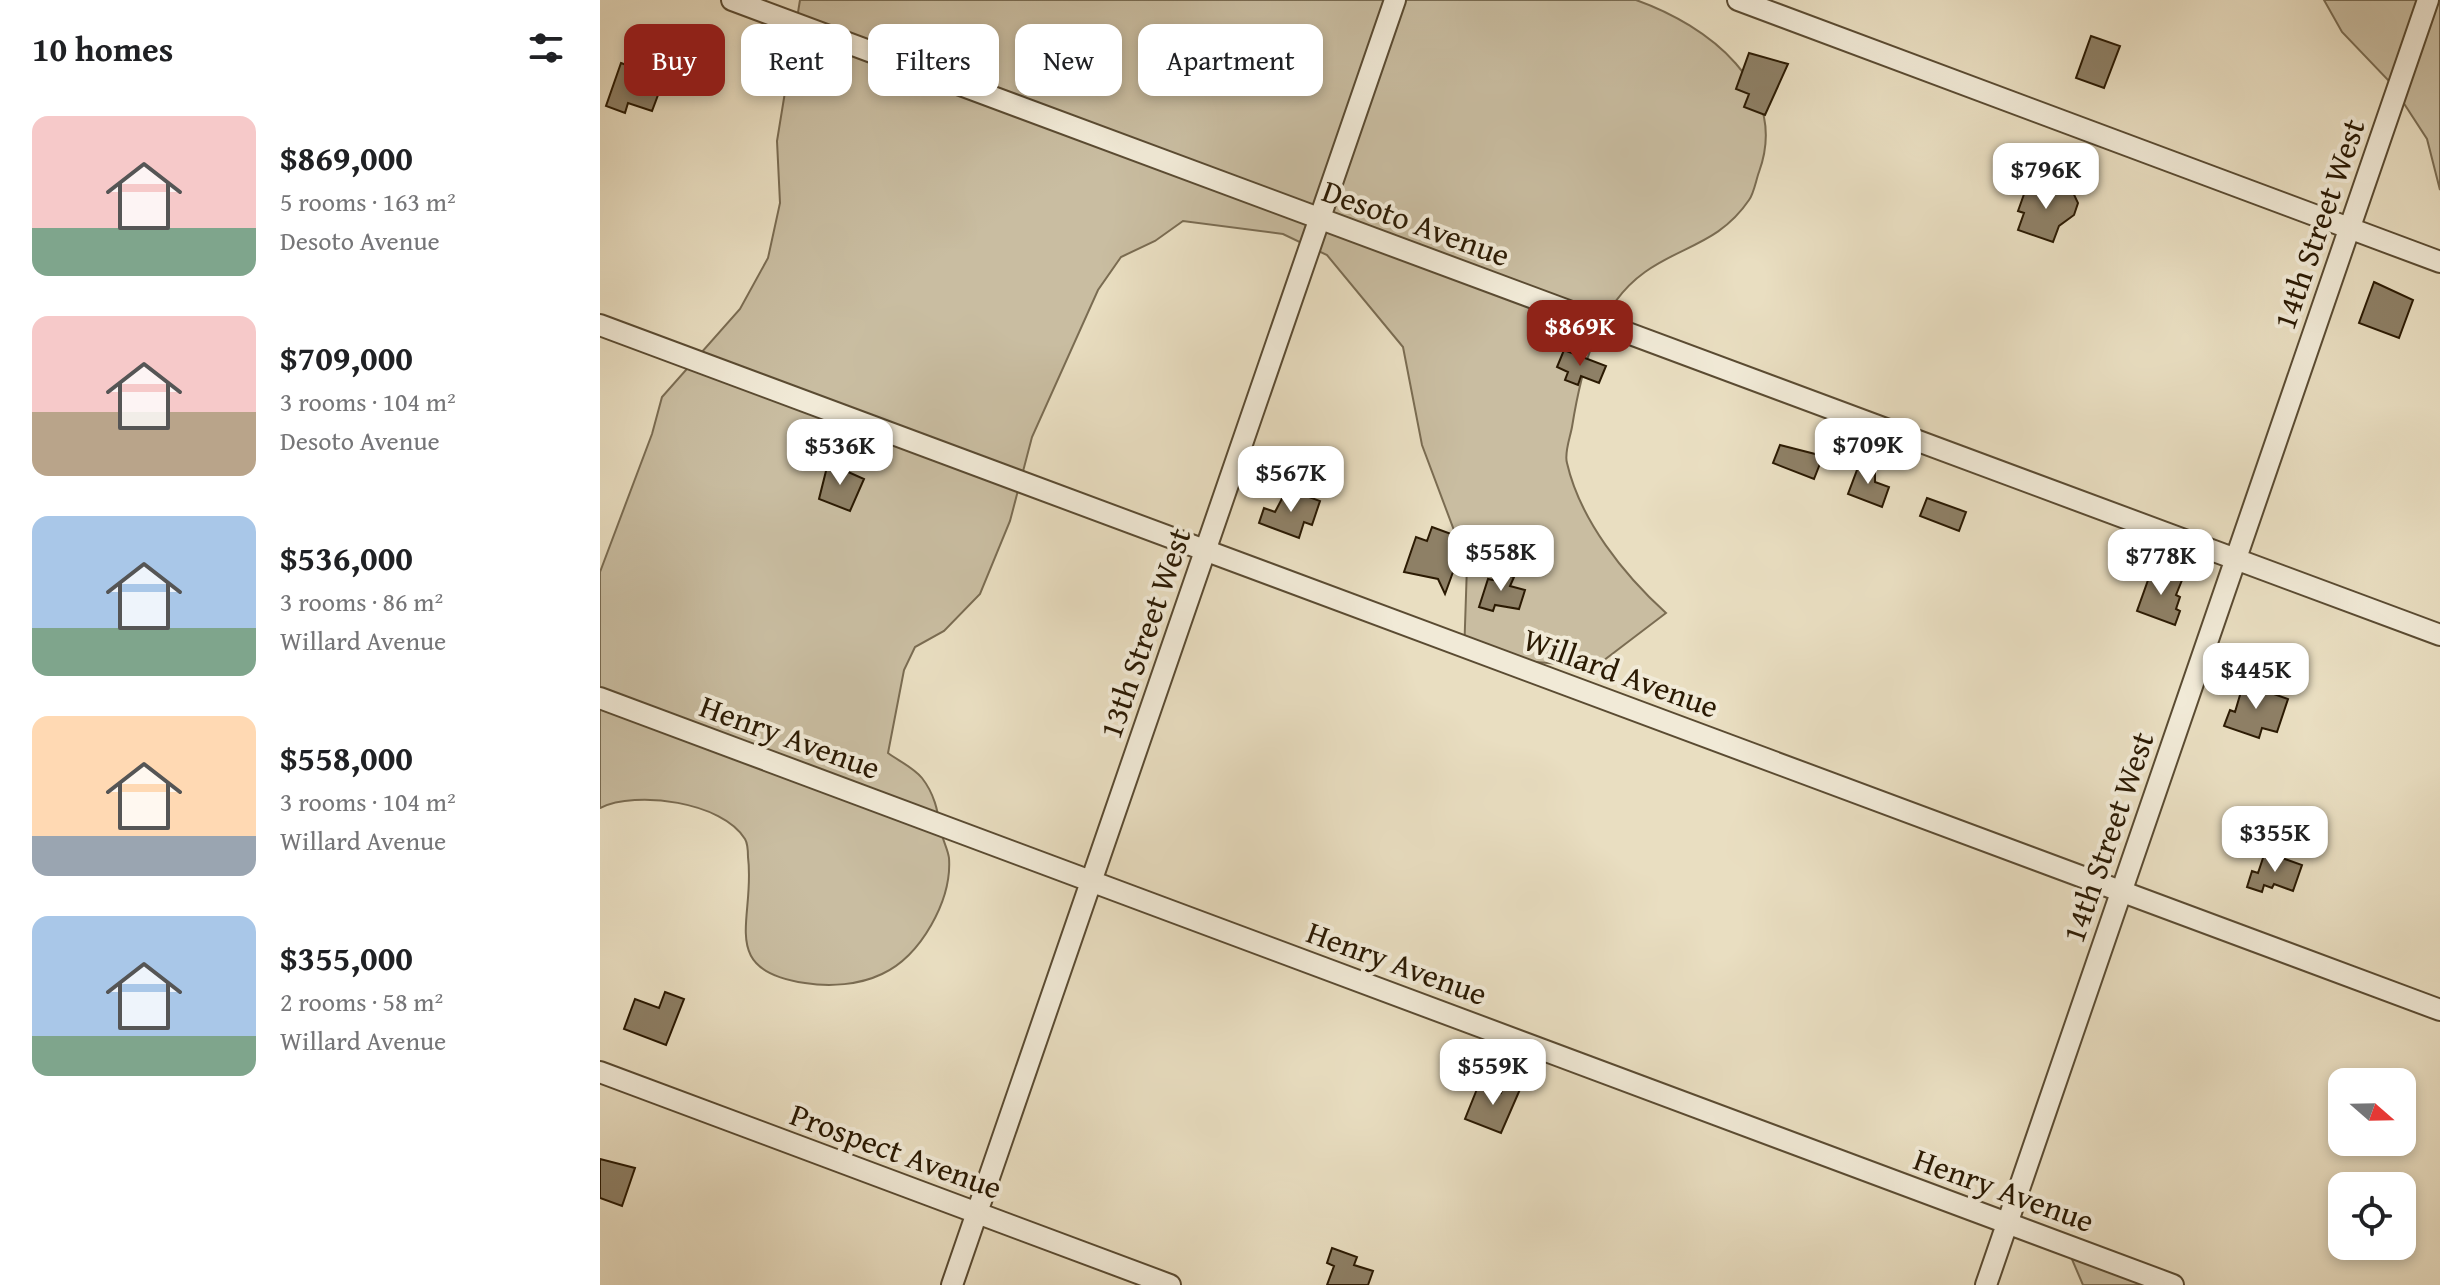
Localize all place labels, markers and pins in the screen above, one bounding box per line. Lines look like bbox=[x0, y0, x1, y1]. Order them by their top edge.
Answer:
pin: $796K bbox=[1990, 143, 2102, 211]
pin: $869K bbox=[1524, 300, 1636, 368]
pin: $709K bbox=[1812, 418, 1924, 486]
pin: $536K bbox=[784, 419, 896, 487]
pin: $567K bbox=[1235, 446, 1347, 514]
pin: $558K bbox=[1445, 525, 1557, 593]
pin: $778K bbox=[2105, 529, 2217, 597]
pin: $445K bbox=[2200, 643, 2312, 711]
pin: $355K bbox=[2219, 806, 2331, 874]
pin: $559K bbox=[1437, 1039, 1549, 1107]

